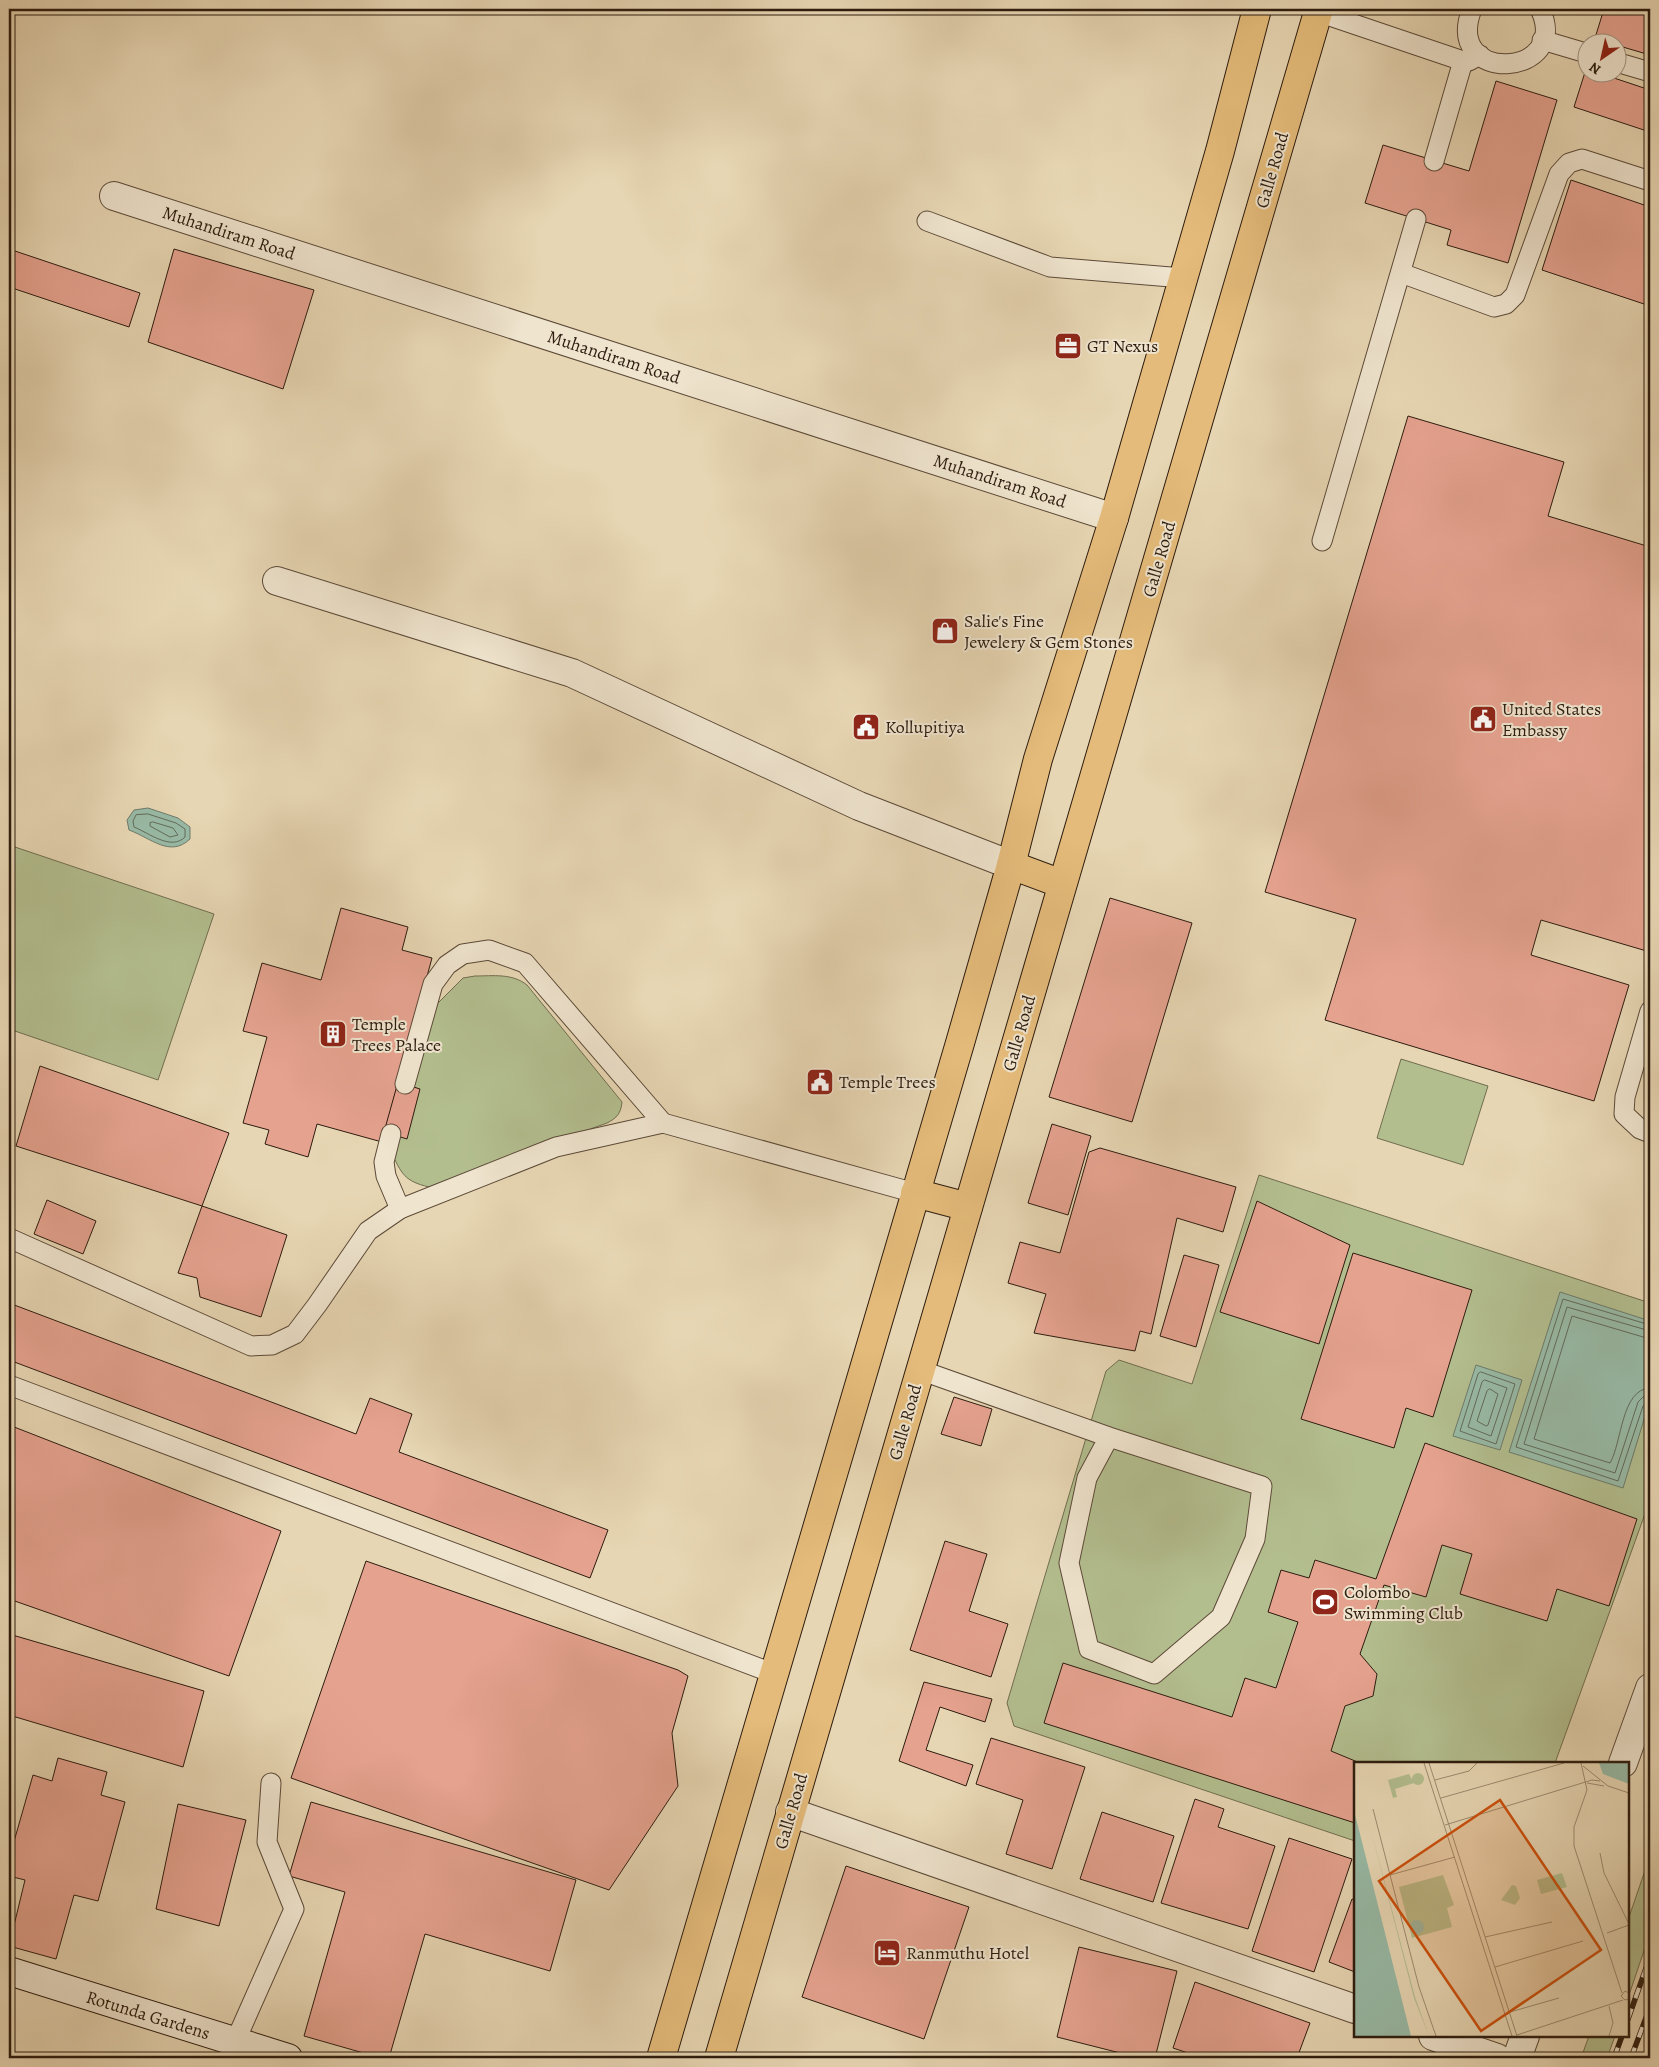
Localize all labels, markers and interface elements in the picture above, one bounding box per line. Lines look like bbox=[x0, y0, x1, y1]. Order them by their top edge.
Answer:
north arrow bbox=[1576, 32, 1626, 82]
text: N bbox=[1585, 58, 1605, 79]
street label: Galle Road bbox=[1250, 129, 1294, 211]
street label: Muhandiram Road bbox=[159, 200, 299, 266]
street label: Muhandiram Road bbox=[544, 324, 684, 390]
office icon: GT Nexus bbox=[1053, 331, 1083, 361]
place label: GT Nexus bbox=[1087, 334, 1158, 358]
street label: Muhandiram Road bbox=[930, 448, 1070, 514]
street label: Galle Road bbox=[1137, 518, 1181, 600]
place label: Salie's Fine Jewelery & Gem Stones bbox=[964, 609, 1133, 654]
shop icon: Salie's Fine Jewelery & Gem Stones bbox=[930, 616, 960, 646]
place label: United States Embassy bbox=[1502, 697, 1601, 742]
public building icon: United States Embassy bbox=[1468, 704, 1498, 734]
public building icon: Kollupitiya bbox=[851, 712, 881, 742]
place label: Kollupitiya bbox=[885, 715, 966, 739]
street label: Galle Road bbox=[997, 992, 1041, 1074]
place label: Temple Trees Palace bbox=[352, 1012, 441, 1057]
building icon: Temple Trees Palace bbox=[318, 1019, 348, 1049]
public building icon: Temple Trees bbox=[805, 1067, 835, 1097]
place label: Temple Trees bbox=[839, 1070, 936, 1094]
street label: Galle Road bbox=[883, 1381, 927, 1463]
place label: Colombo Swimming Club bbox=[1344, 1580, 1463, 1625]
sports icon: Colombo Swimming Club bbox=[1310, 1587, 1340, 1617]
inset map bbox=[1354, 1762, 1629, 2037]
street label: Galle Road bbox=[769, 1770, 813, 1852]
hotel icon: Ranmuthu Hotel bbox=[872, 1938, 902, 1968]
place label: Ranmuthu Hotel bbox=[906, 1941, 1030, 1965]
street label: Rotunda Gardens bbox=[83, 1985, 213, 2045]

